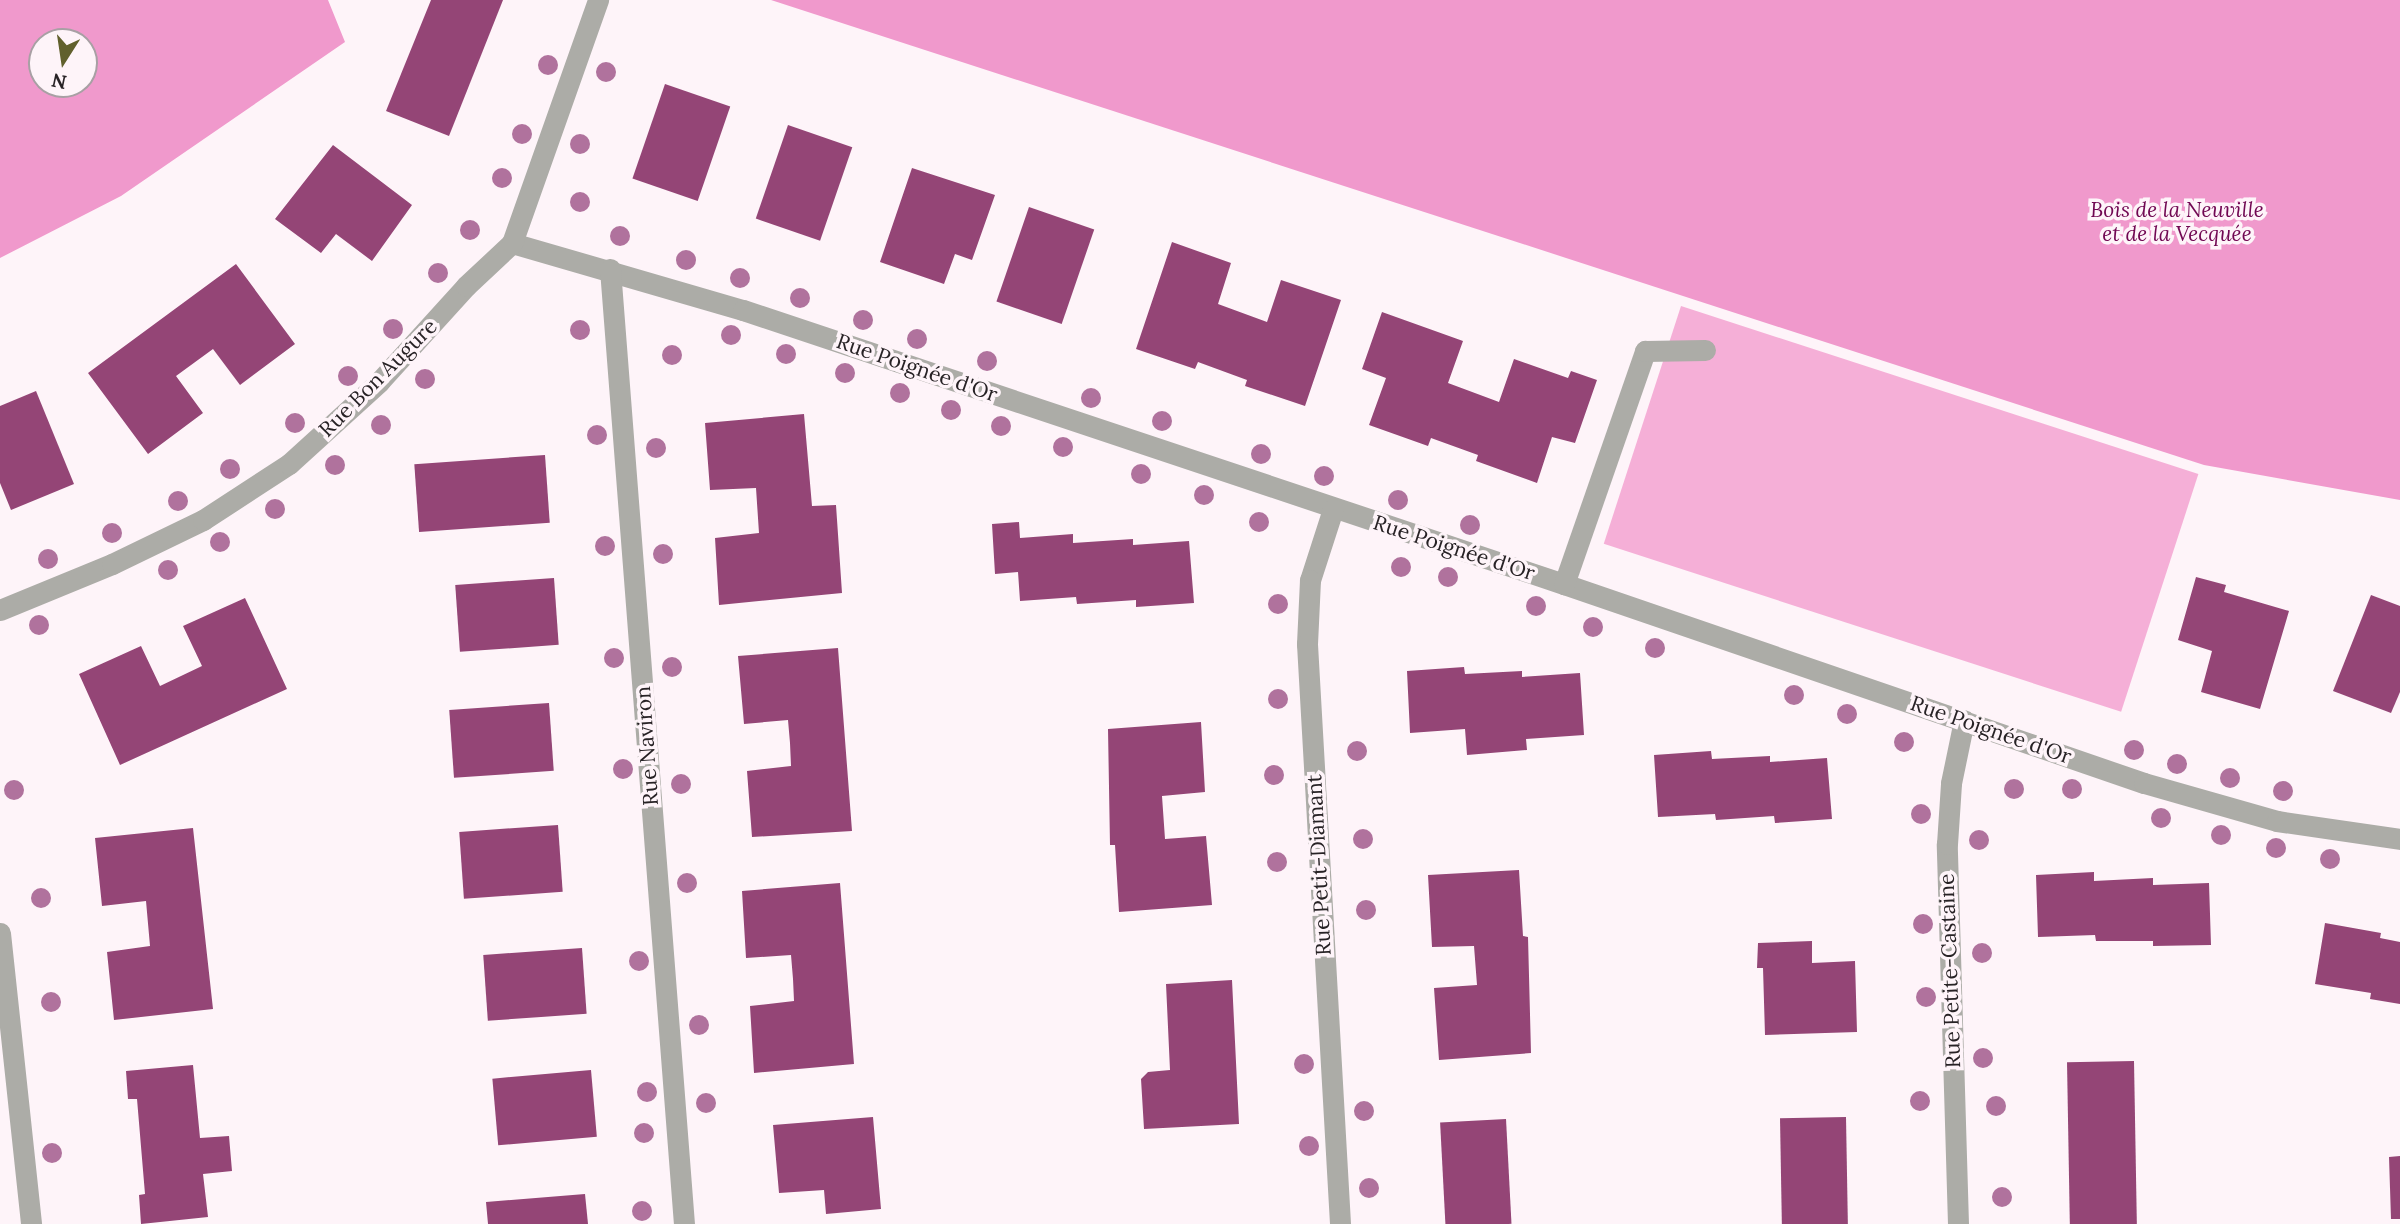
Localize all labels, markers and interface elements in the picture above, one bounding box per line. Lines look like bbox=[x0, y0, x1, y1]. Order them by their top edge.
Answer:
north arrow bbox=[28, 28, 98, 98]
text: N bbox=[49, 68, 69, 95]
park label: Bois de la Neuville et de la Vecquée bbox=[2090, 197, 2264, 247]
street label: Rue Bon Augure bbox=[314, 314, 442, 442]
street label: Rue Poignée d'Or bbox=[833, 329, 1001, 407]
street label: Rue Poignée d'Or bbox=[1370, 510, 1538, 586]
street label: Rue Naviron bbox=[630, 685, 664, 807]
street label: Rue Poignée d'Or bbox=[1907, 691, 2075, 769]
street label: Rue Petit-Diamant bbox=[1302, 774, 1336, 956]
street label: Rue Petite-Castaine bbox=[1934, 873, 1966, 1069]

